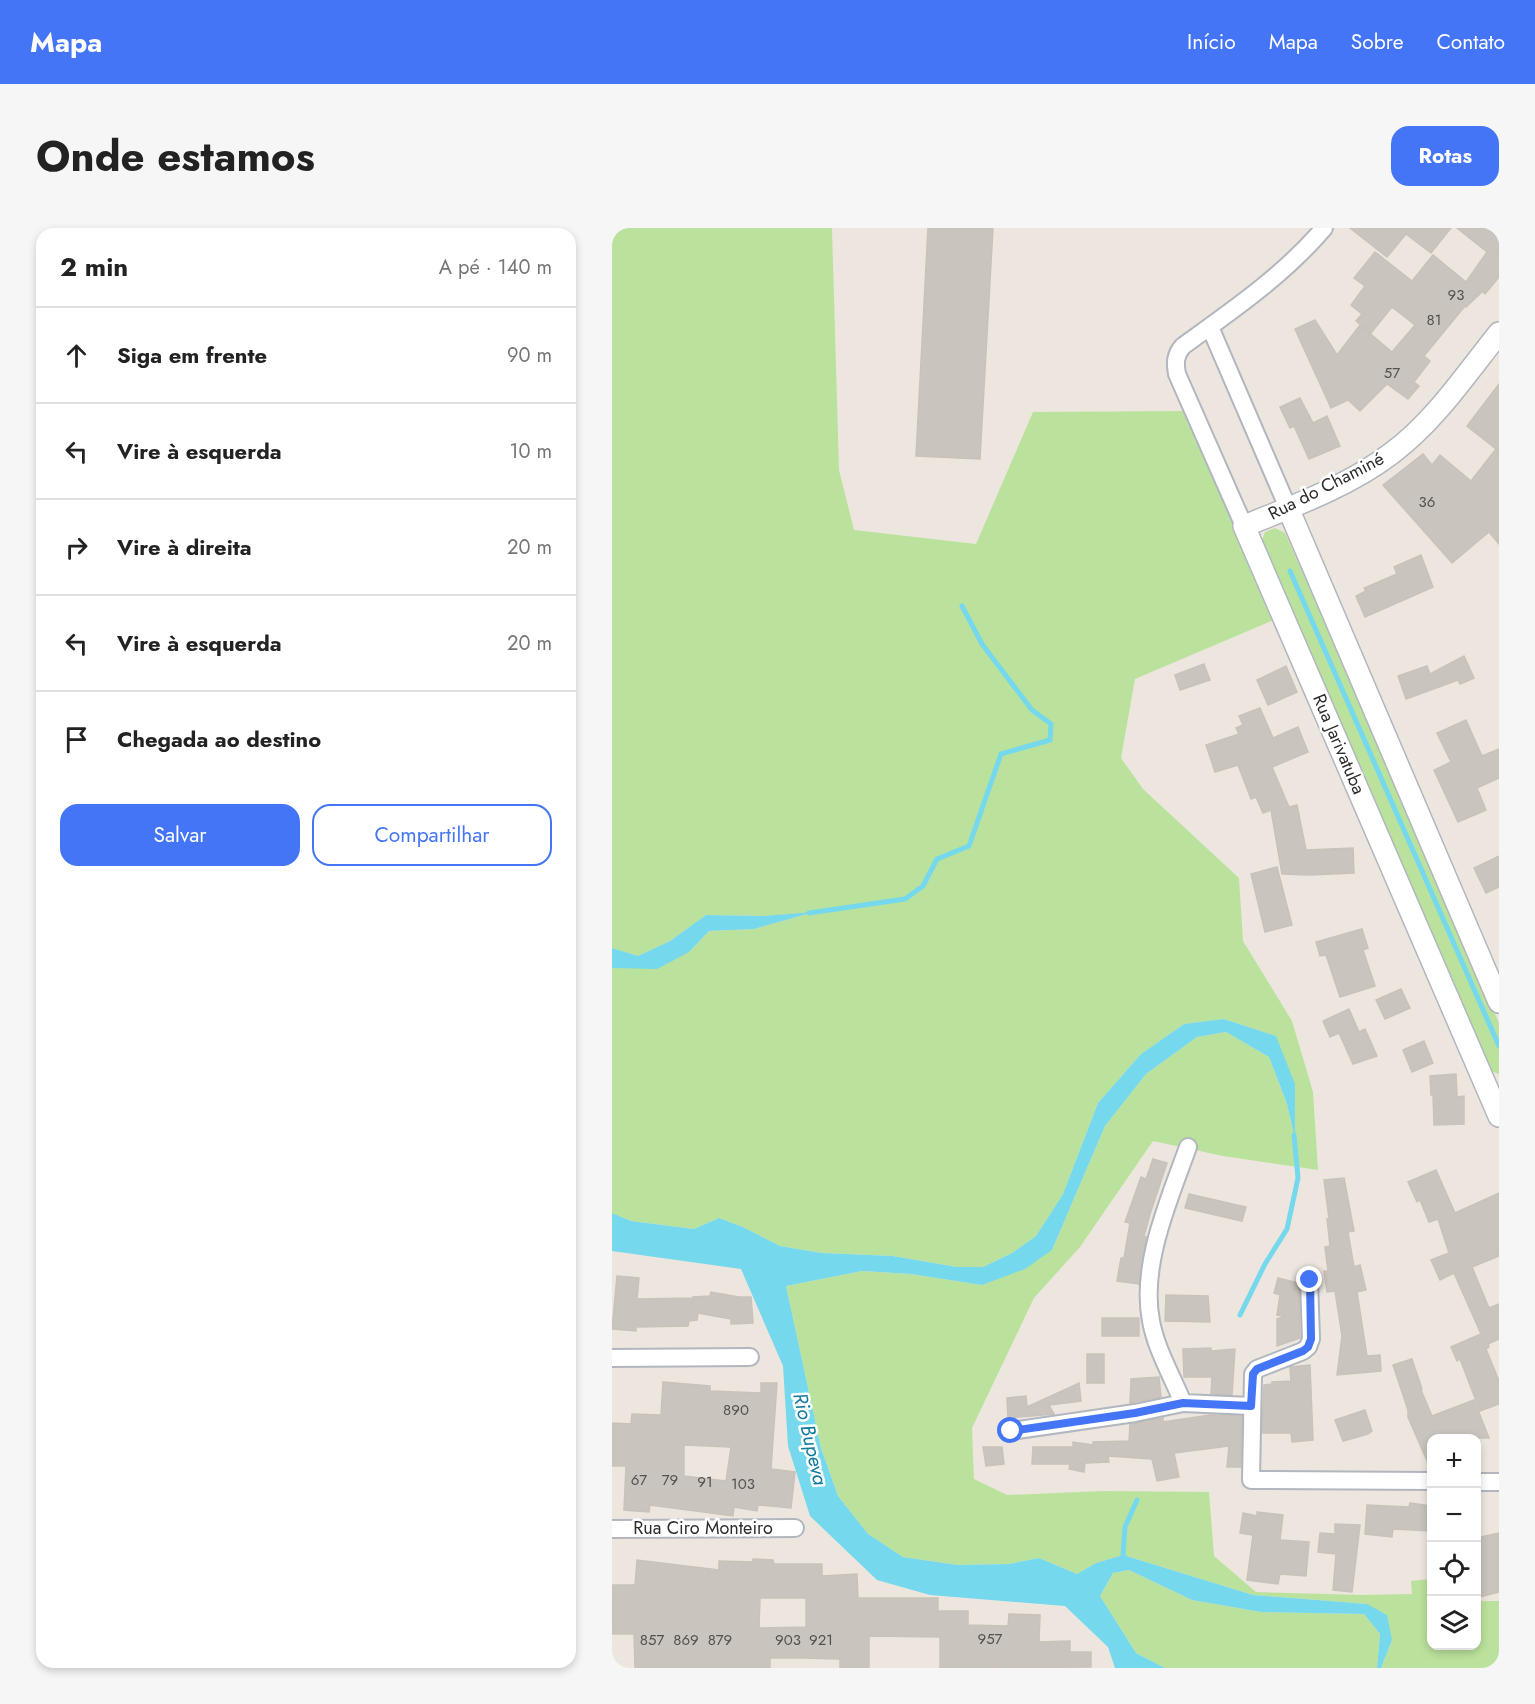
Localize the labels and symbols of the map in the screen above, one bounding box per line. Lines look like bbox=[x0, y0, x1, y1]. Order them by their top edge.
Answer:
house number: 93 bbox=[1448, 284, 1464, 306]
house number: 81 bbox=[1427, 309, 1441, 331]
house number: 57 bbox=[1384, 362, 1400, 384]
street label: Rua do Chaminé bbox=[1264, 446, 1388, 526]
house number: 36 bbox=[1419, 491, 1435, 513]
street label: Rua Jarivatuba bbox=[1306, 690, 1372, 798]
route end bbox=[1296, 1266, 1322, 1292]
water label: Rio Bupeva bbox=[785, 1390, 835, 1488]
house number: 890 bbox=[723, 1399, 749, 1421]
route start bbox=[997, 1417, 1023, 1443]
house number: 67 bbox=[631, 1469, 647, 1491]
house number: 79 bbox=[662, 1469, 678, 1491]
house number: 91 bbox=[697, 1471, 713, 1493]
house number: 103 bbox=[731, 1473, 755, 1495]
street label: Rua Ciro Monteiro bbox=[633, 1515, 773, 1541]
house number: 957 bbox=[978, 1628, 1003, 1650]
house number: 857 bbox=[640, 1629, 664, 1651]
house number: 869 bbox=[673, 1629, 699, 1651]
house number: 879 bbox=[708, 1629, 732, 1651]
house number: 903 bbox=[775, 1629, 801, 1651]
house number: 921 bbox=[809, 1629, 833, 1651]

